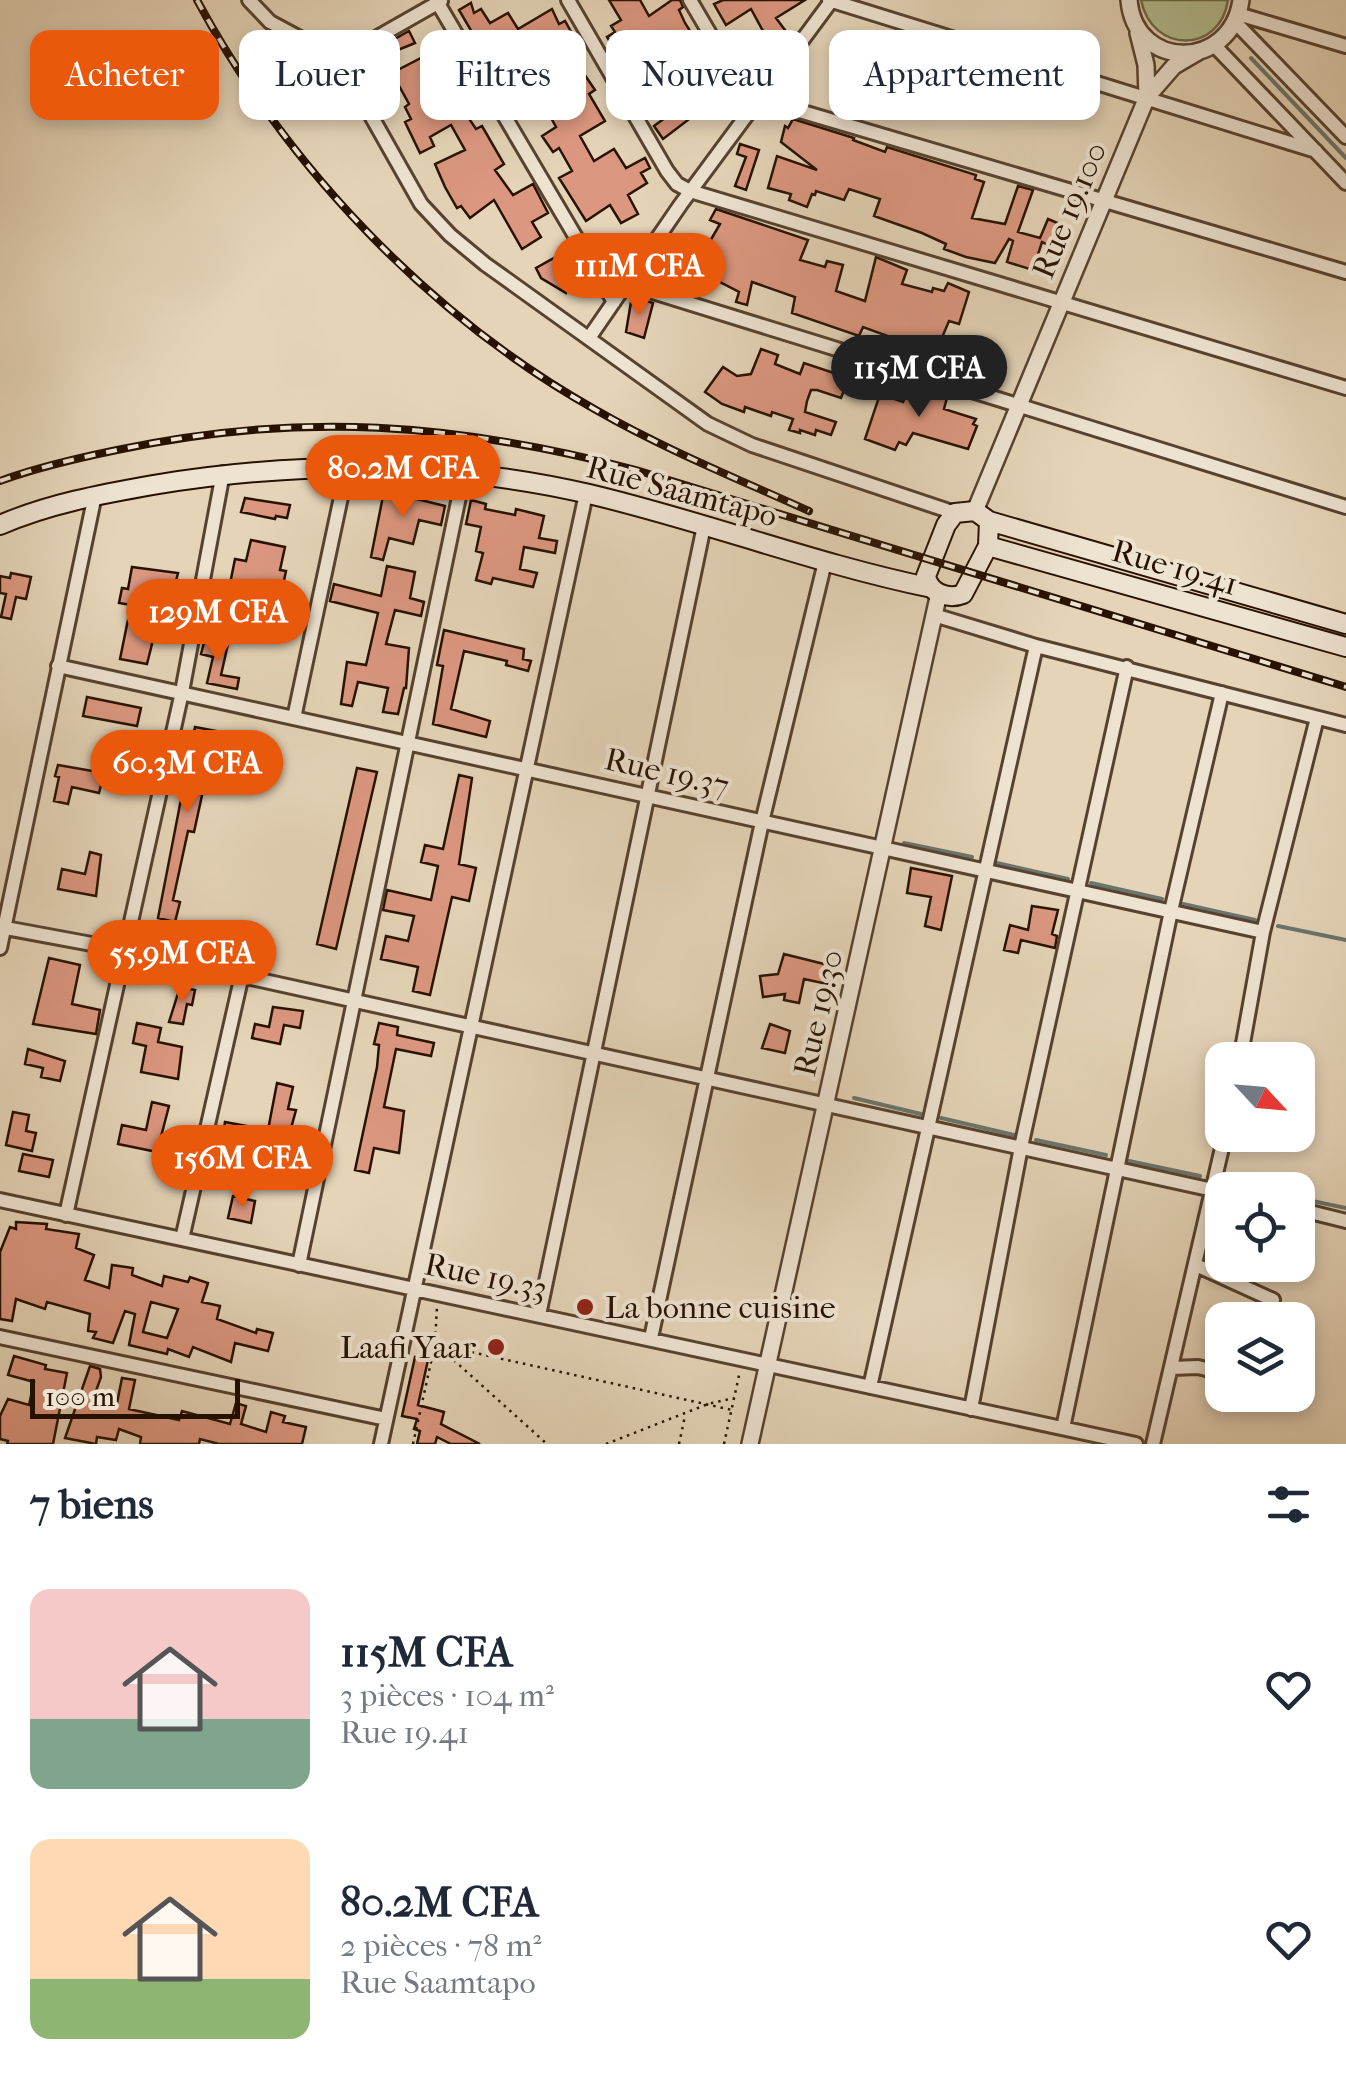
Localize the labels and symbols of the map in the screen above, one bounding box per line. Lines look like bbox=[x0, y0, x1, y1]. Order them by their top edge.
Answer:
street label: Rue 19.100 bbox=[1024, 137, 1115, 284]
pin: 111M CFA bbox=[536, 233, 742, 318]
pin: 115M CFA bbox=[816, 335, 1022, 420]
pin: 80.2M CFA bbox=[289, 435, 517, 520]
street label: Rue Saamtapo bbox=[583, 448, 781, 535]
street label: Rue 19.41 bbox=[1108, 532, 1242, 603]
pin: 129M CFA bbox=[115, 579, 321, 664]
pin: 60.3M CFA bbox=[73, 730, 301, 815]
street label: Rue 19.37 bbox=[601, 740, 733, 805]
pin: 55.9M CFA bbox=[68, 920, 296, 1005]
street label: Rue 19.30 bbox=[786, 946, 851, 1080]
north arrow bbox=[1205, 1042, 1315, 1152]
pin: 156M CFA bbox=[139, 1125, 345, 1210]
street label: Rue 19.33 bbox=[421, 1246, 550, 1307]
place label: La bonne cuisine bbox=[605, 1289, 836, 1326]
marker: La bonne cuisine bbox=[574, 1296, 596, 1318]
place label: Laafi Yaar bbox=[340, 1329, 476, 1366]
marker: Laafi Yaar bbox=[485, 1336, 507, 1358]
scale bar bbox=[30, 1374, 240, 1418]

